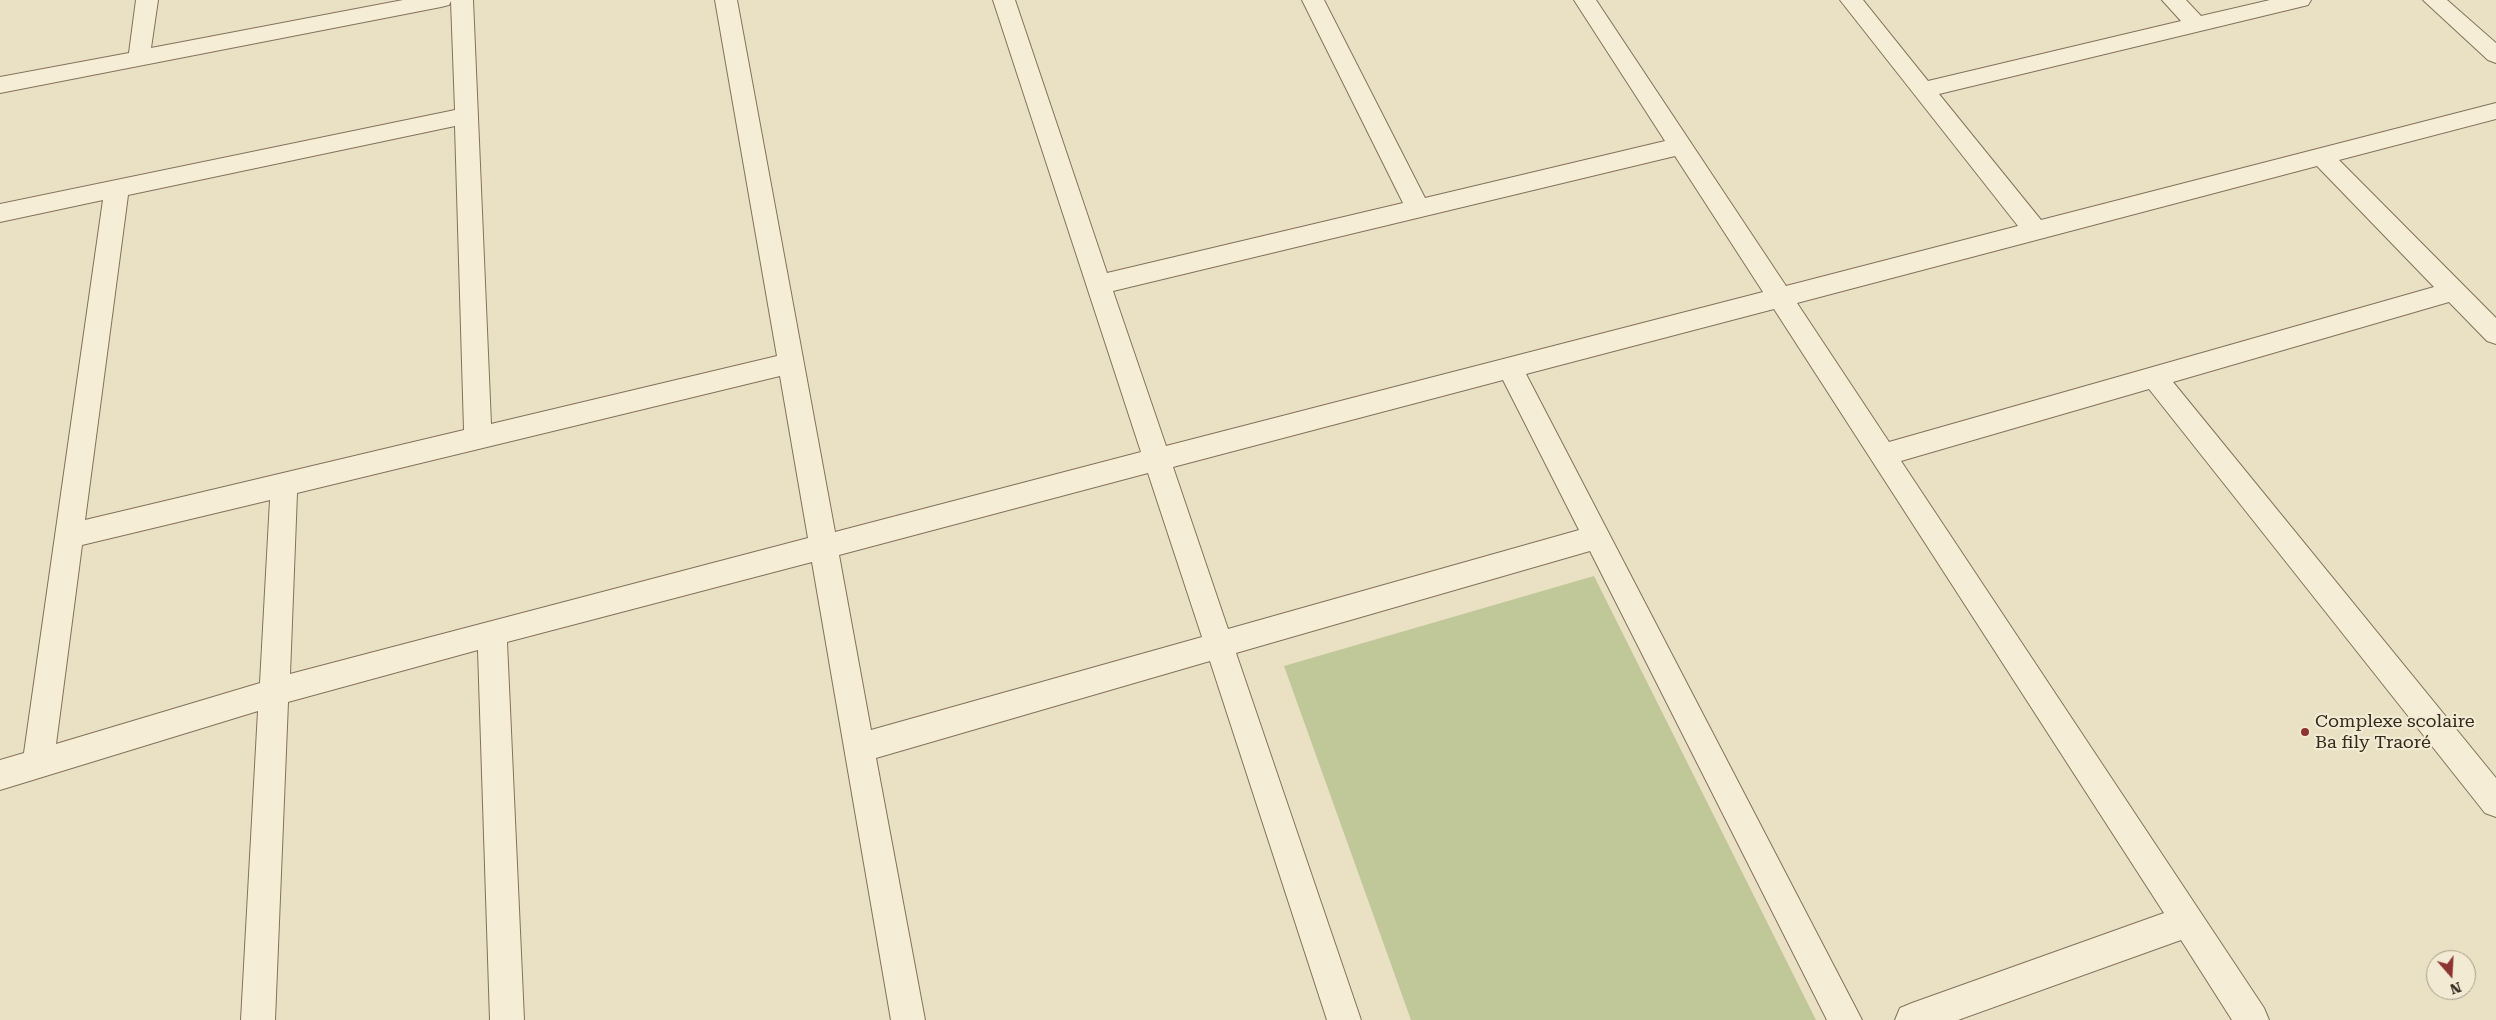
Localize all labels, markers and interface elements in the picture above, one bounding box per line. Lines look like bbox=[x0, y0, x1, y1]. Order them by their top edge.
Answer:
place label: Complexe scolaire Ba fily Traoré bbox=[2315, 711, 2475, 754]
marker: Complexe scolaire Ba fily Traoré bbox=[2299, 726, 2311, 738]
north arrow bbox=[2426, 950, 2476, 1000]
text: N bbox=[2448, 979, 2463, 998]

